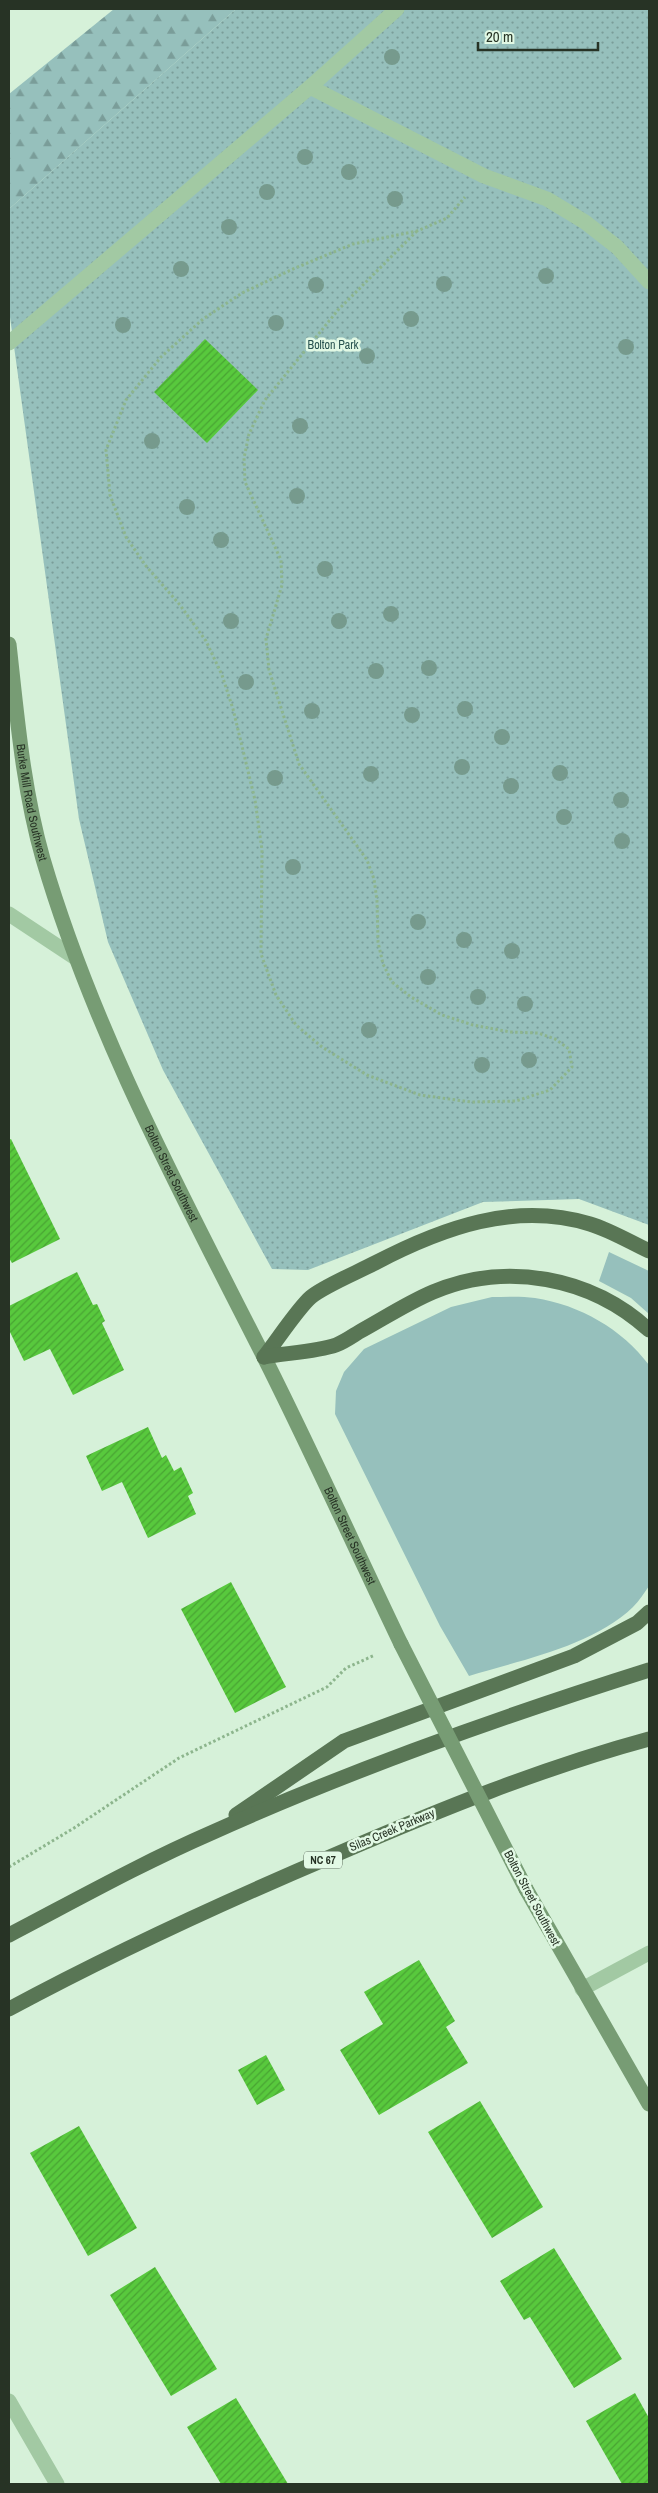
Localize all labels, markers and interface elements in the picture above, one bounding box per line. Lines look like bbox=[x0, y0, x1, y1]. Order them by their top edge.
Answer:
scale bar bbox=[478, 20, 598, 52]
text: 20 m bbox=[486, 26, 513, 47]
park label: Bolton Park bbox=[308, 337, 359, 353]
street label: Burke Mill Road Southwest bbox=[12, 743, 51, 863]
street label: Bolton Street Southwest bbox=[141, 1122, 202, 1225]
street label: Bolton Street Southwest bbox=[320, 1484, 380, 1587]
street label: Silas Creek Parkway bbox=[347, 1805, 437, 1855]
street label: Bolton Street Southwest bbox=[500, 1848, 564, 1949]
road number: NC 67 bbox=[304, 1852, 342, 1868]

